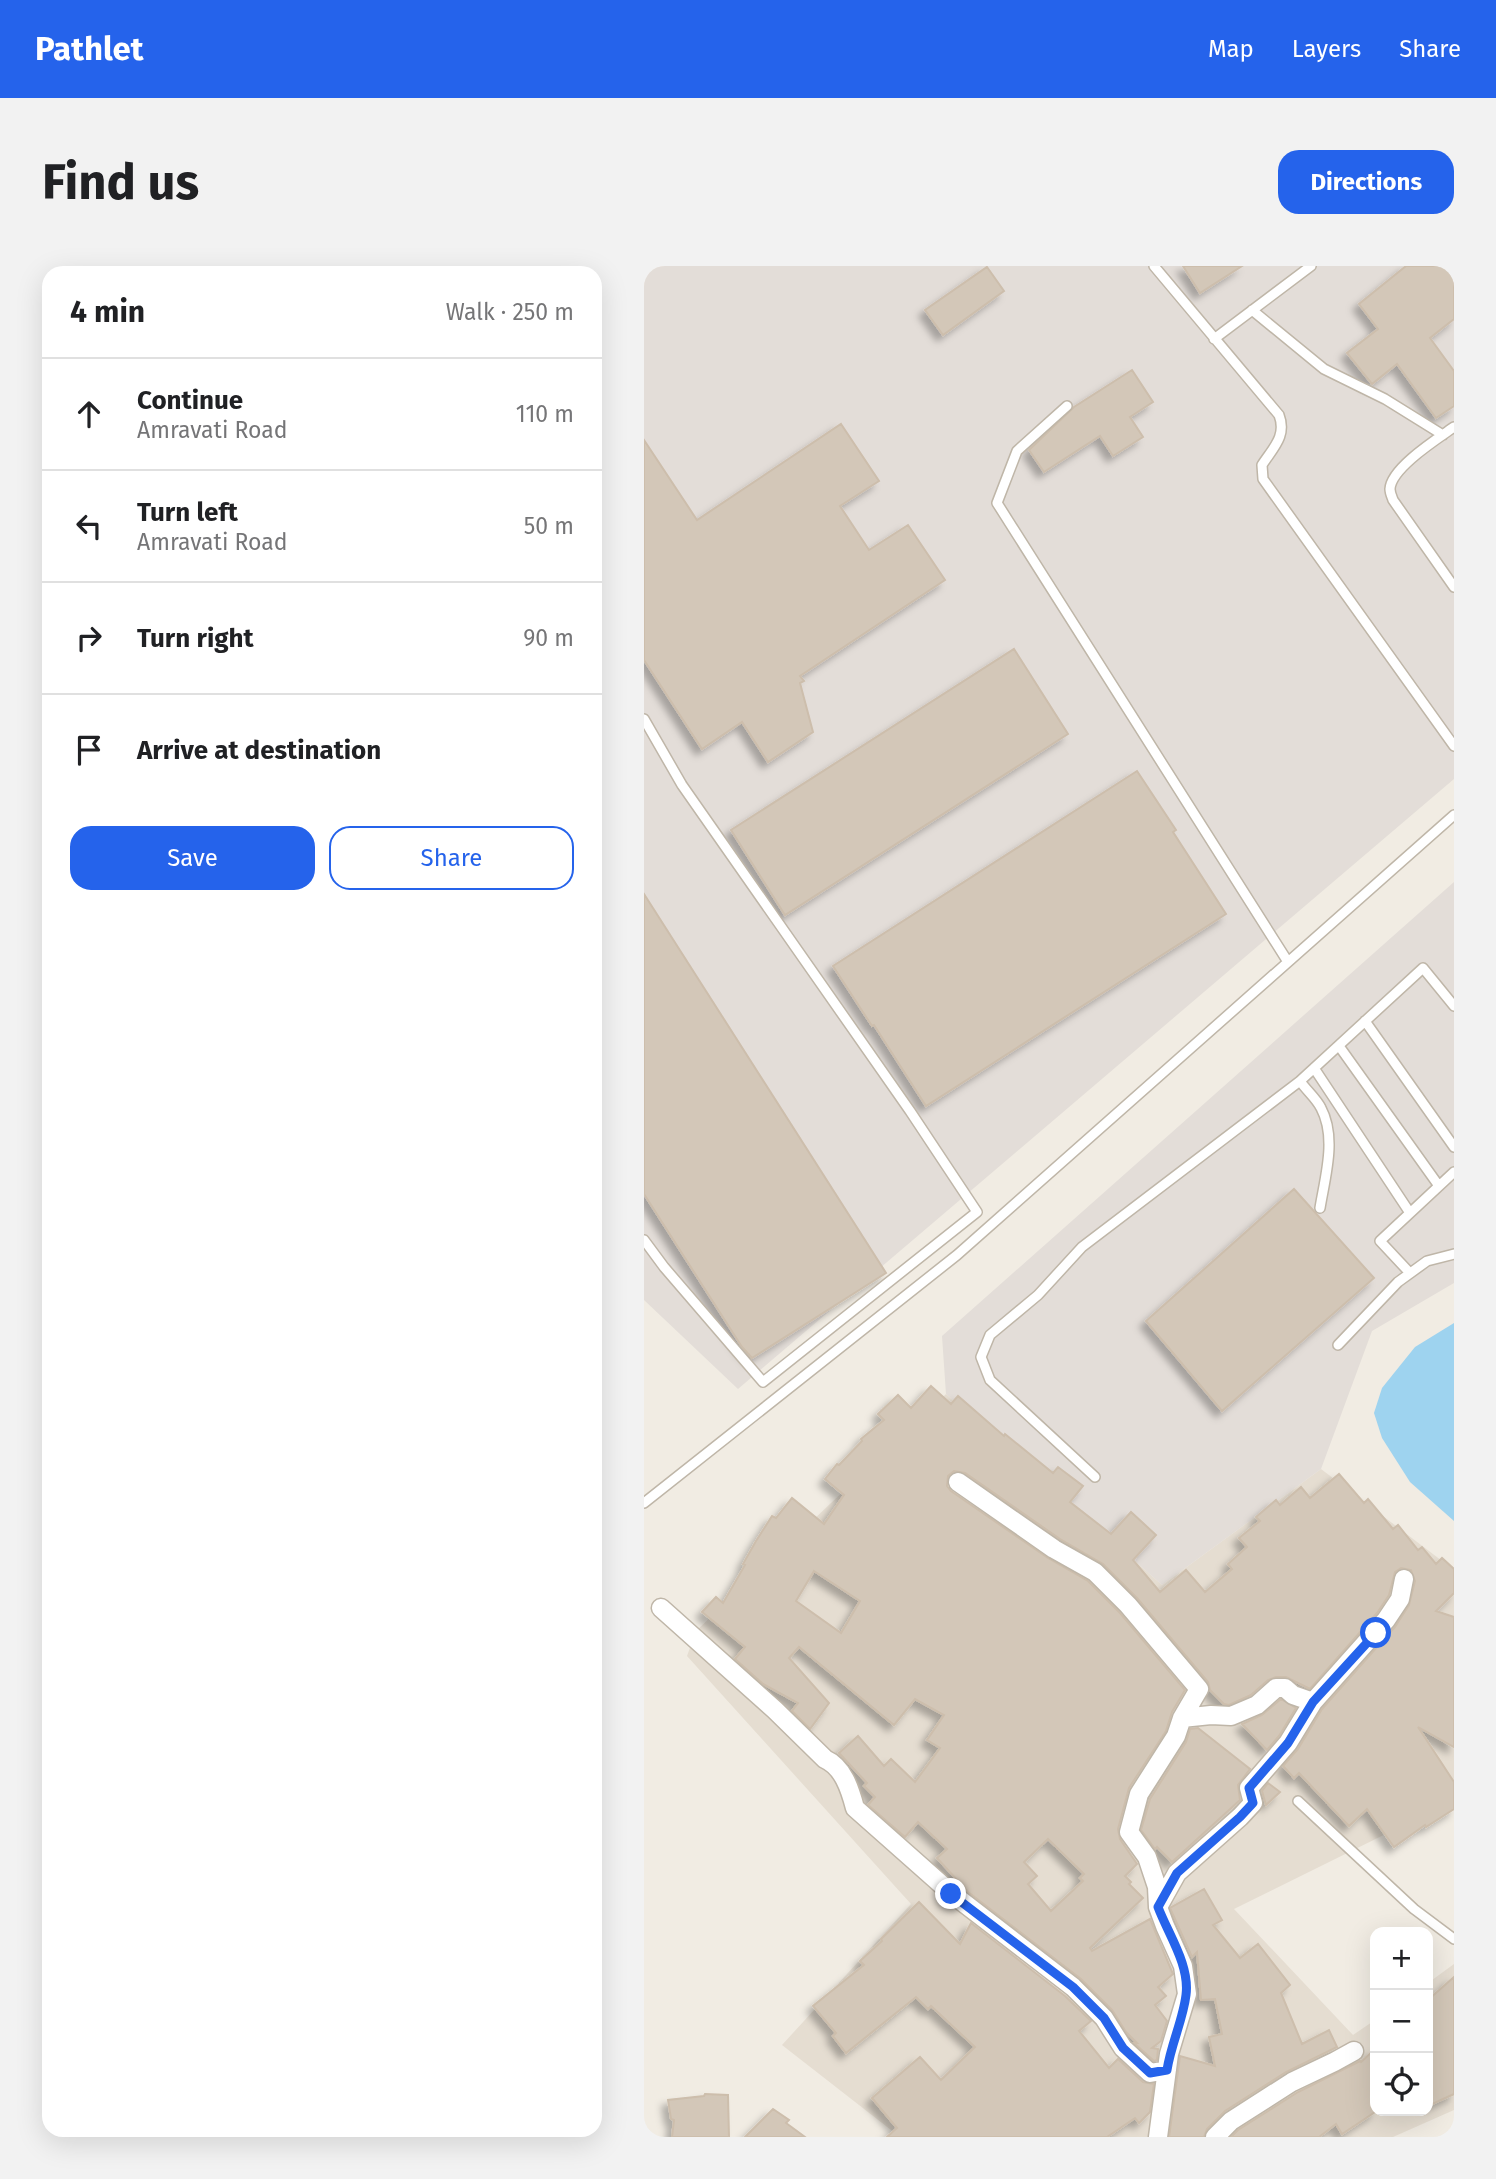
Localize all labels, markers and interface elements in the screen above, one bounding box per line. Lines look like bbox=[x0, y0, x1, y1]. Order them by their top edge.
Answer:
text: Pathlet bbox=[35, 29, 144, 69]
text: Map bbox=[1208, 35, 1254, 63]
text: Layers bbox=[1292, 35, 1361, 63]
text: Share bbox=[1399, 35, 1461, 63]
button: Directions bbox=[1278, 150, 1454, 214]
text: Find us bbox=[42, 153, 199, 212]
text: 4 min bbox=[70, 294, 145, 330]
text: Walk · 250 m bbox=[446, 298, 574, 326]
text: Continue bbox=[137, 385, 243, 416]
icon: ahead bbox=[70, 395, 108, 433]
text: 110 m bbox=[516, 400, 574, 428]
text: Amravati Road bbox=[137, 416, 288, 444]
text: Turn left bbox=[137, 497, 238, 528]
icon: left bbox=[70, 507, 108, 545]
text: 50 m bbox=[524, 512, 574, 540]
text: Amravati Road bbox=[137, 528, 288, 556]
icon: right bbox=[70, 619, 108, 657]
text: Turn right bbox=[137, 623, 254, 654]
text: 90 m bbox=[523, 624, 574, 652]
icon: arrive bbox=[70, 731, 108, 769]
text: Arrive at destination bbox=[137, 735, 381, 766]
button: Save bbox=[70, 826, 315, 890]
button: Share bbox=[329, 826, 574, 890]
route start bbox=[1360, 1617, 1391, 1648]
route end bbox=[935, 1878, 966, 1909]
map controls bbox=[1370, 1927, 1433, 2116]
button: + bbox=[1370, 1927, 1433, 1990]
button: − bbox=[1370, 1990, 1433, 2053]
button: locate bbox=[1370, 2053, 1433, 2116]

